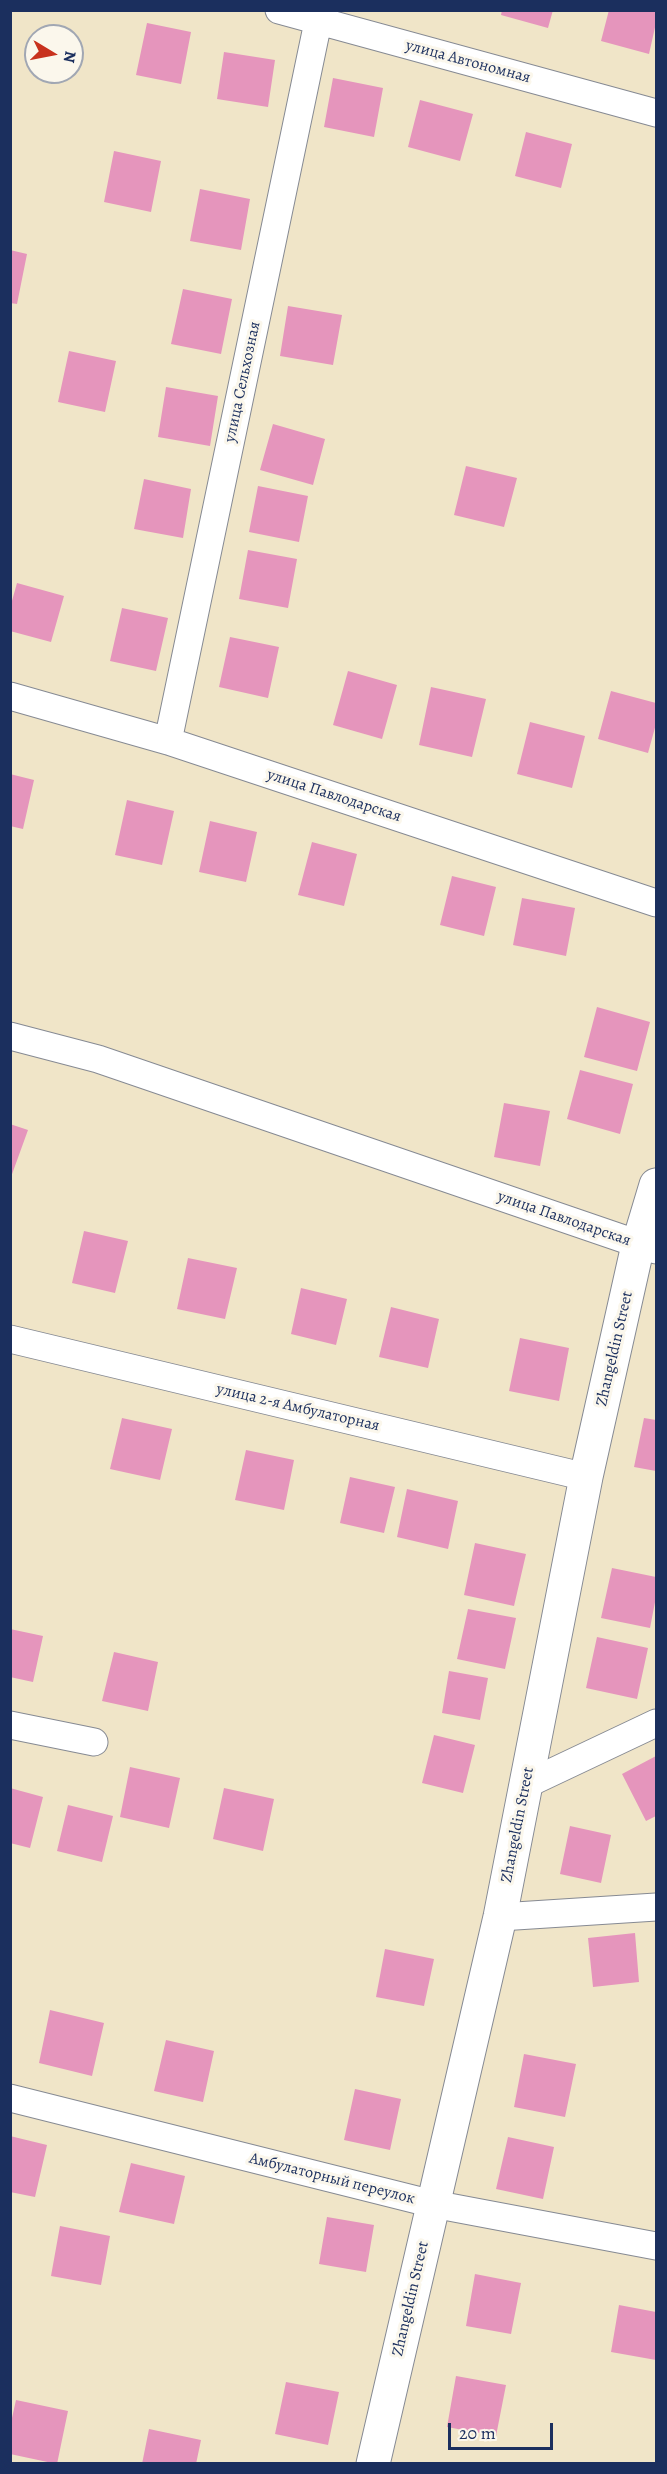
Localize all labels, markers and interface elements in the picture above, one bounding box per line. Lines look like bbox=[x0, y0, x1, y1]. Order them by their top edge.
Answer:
north arrow bbox=[24, 24, 84, 84]
street label: улица Автономная bbox=[404, 36, 532, 88]
text: N bbox=[58, 49, 82, 64]
street label: улица Сельхозная bbox=[221, 320, 265, 444]
street label: улица Павлодарская bbox=[265, 765, 403, 827]
street label: улица Павлодарская bbox=[495, 1187, 633, 1251]
street label: Zhangeldin Street bbox=[592, 1290, 638, 1408]
street label: улица 2-я Амбулаторная bbox=[215, 1380, 381, 1436]
street label: Zhangeldin Street bbox=[497, 1766, 539, 1884]
street label: Амбулаторный переулок bbox=[247, 2149, 417, 2209]
street label: Zhangeldin Street bbox=[388, 2240, 434, 2358]
scale bar bbox=[451, 2411, 556, 2449]
text: 20 m bbox=[459, 2421, 496, 2445]

